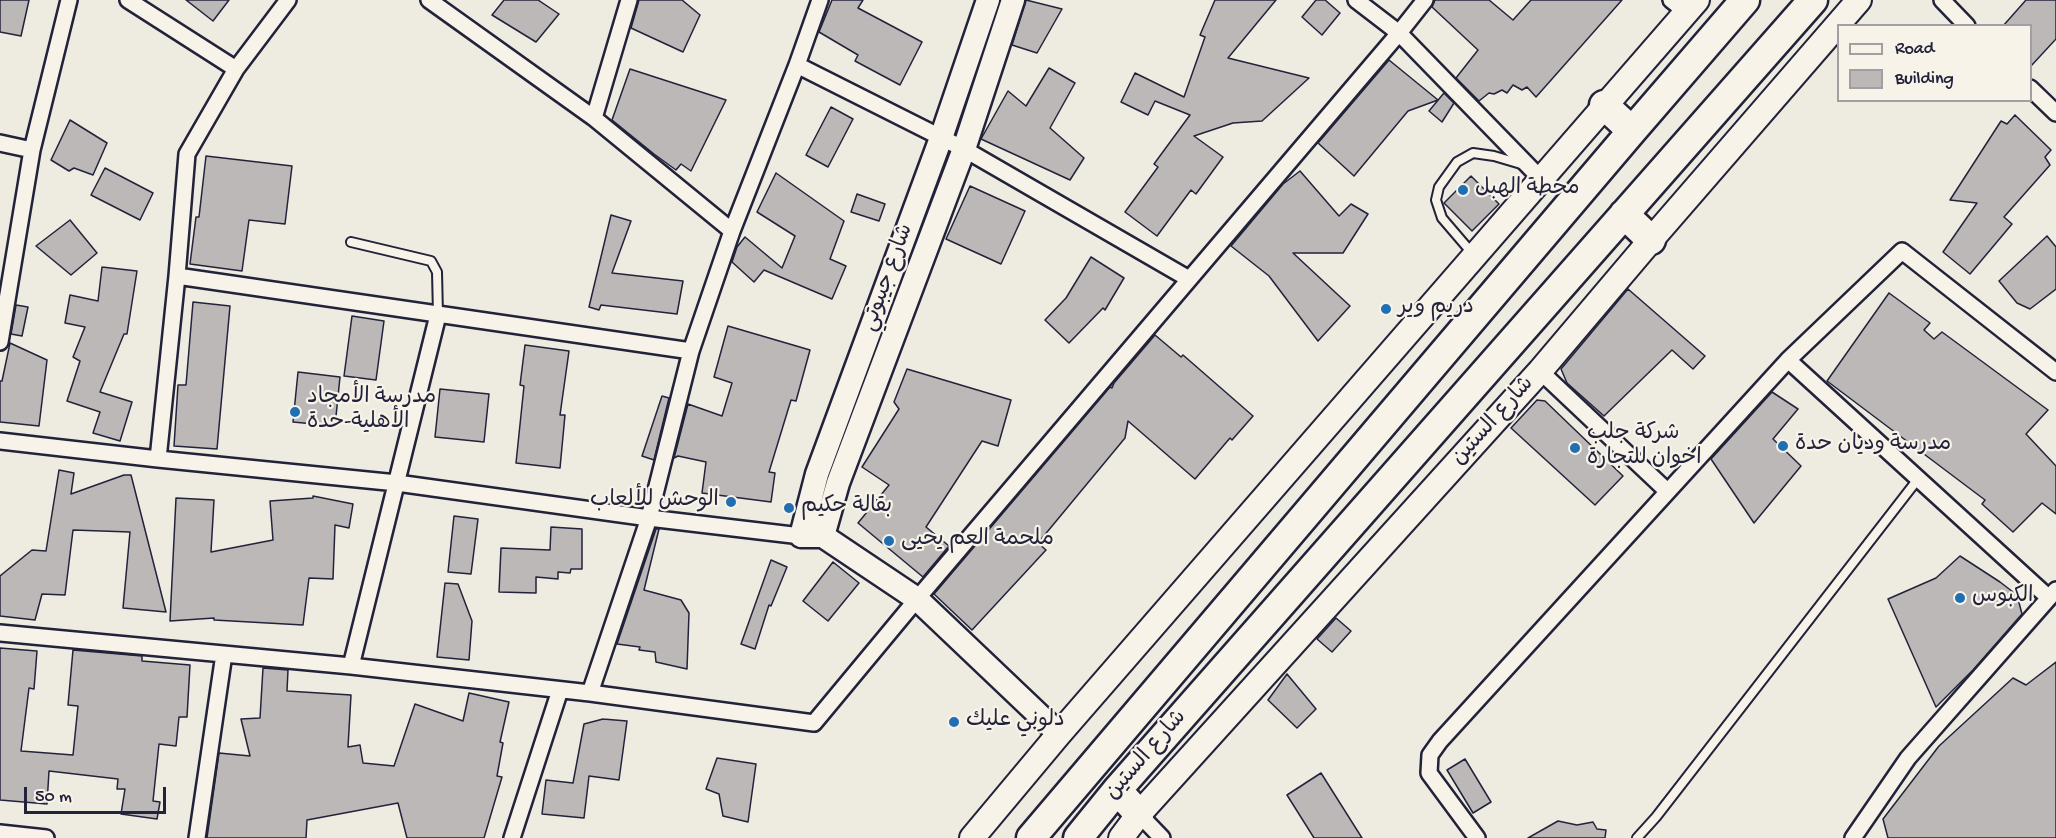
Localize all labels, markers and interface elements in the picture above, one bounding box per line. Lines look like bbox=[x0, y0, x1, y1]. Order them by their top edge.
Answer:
legend bbox=[1837, 24, 2032, 102]
text: Road bbox=[1895, 39, 1934, 60]
text: Building bbox=[1895, 69, 1954, 90]
place label: محطة الهبل bbox=[1475, 177, 1580, 203]
marker: محطة الهبل bbox=[1456, 183, 1470, 197]
street label: شارع جيبوتي bbox=[857, 221, 921, 335]
place label: دريم وير bbox=[1398, 296, 1474, 322]
marker: دريم وير bbox=[1379, 302, 1393, 316]
street label: شارع الستين bbox=[1447, 372, 1541, 472]
place label: مدرسة الأمجاد الأهلية-حدة bbox=[307, 386, 436, 438]
marker: مدرسة الأمجاد الأهلية-حدة bbox=[288, 405, 302, 419]
place label: شركة جلب اخوان للتجارة bbox=[1587, 422, 1702, 474]
place label: مدرسة وديان حدة bbox=[1795, 433, 1951, 459]
marker: مدرسة وديان حدة bbox=[1776, 439, 1790, 453]
marker: شركة جلب اخوان للتجارة bbox=[1568, 441, 1582, 455]
place label: الوحش للألعاب bbox=[590, 489, 719, 515]
marker: الوحش للألعاب bbox=[724, 495, 738, 509]
place label: بقالة حكيم bbox=[801, 495, 892, 521]
marker: بقالة حكيم bbox=[782, 501, 796, 515]
place label: ملحمة العم يحيى bbox=[901, 528, 1054, 554]
marker: ملحمة العم يحيى bbox=[882, 534, 896, 548]
place label: الكبوس bbox=[1972, 585, 2033, 611]
marker: الكبوس bbox=[1953, 591, 1967, 605]
street label: شارع الستين bbox=[1101, 706, 1193, 806]
place label: دلوني عليك bbox=[966, 709, 1065, 735]
marker: دلوني عليك bbox=[947, 715, 961, 729]
scale bar bbox=[27, 775, 170, 813]
text: 50 m bbox=[35, 787, 72, 808]

